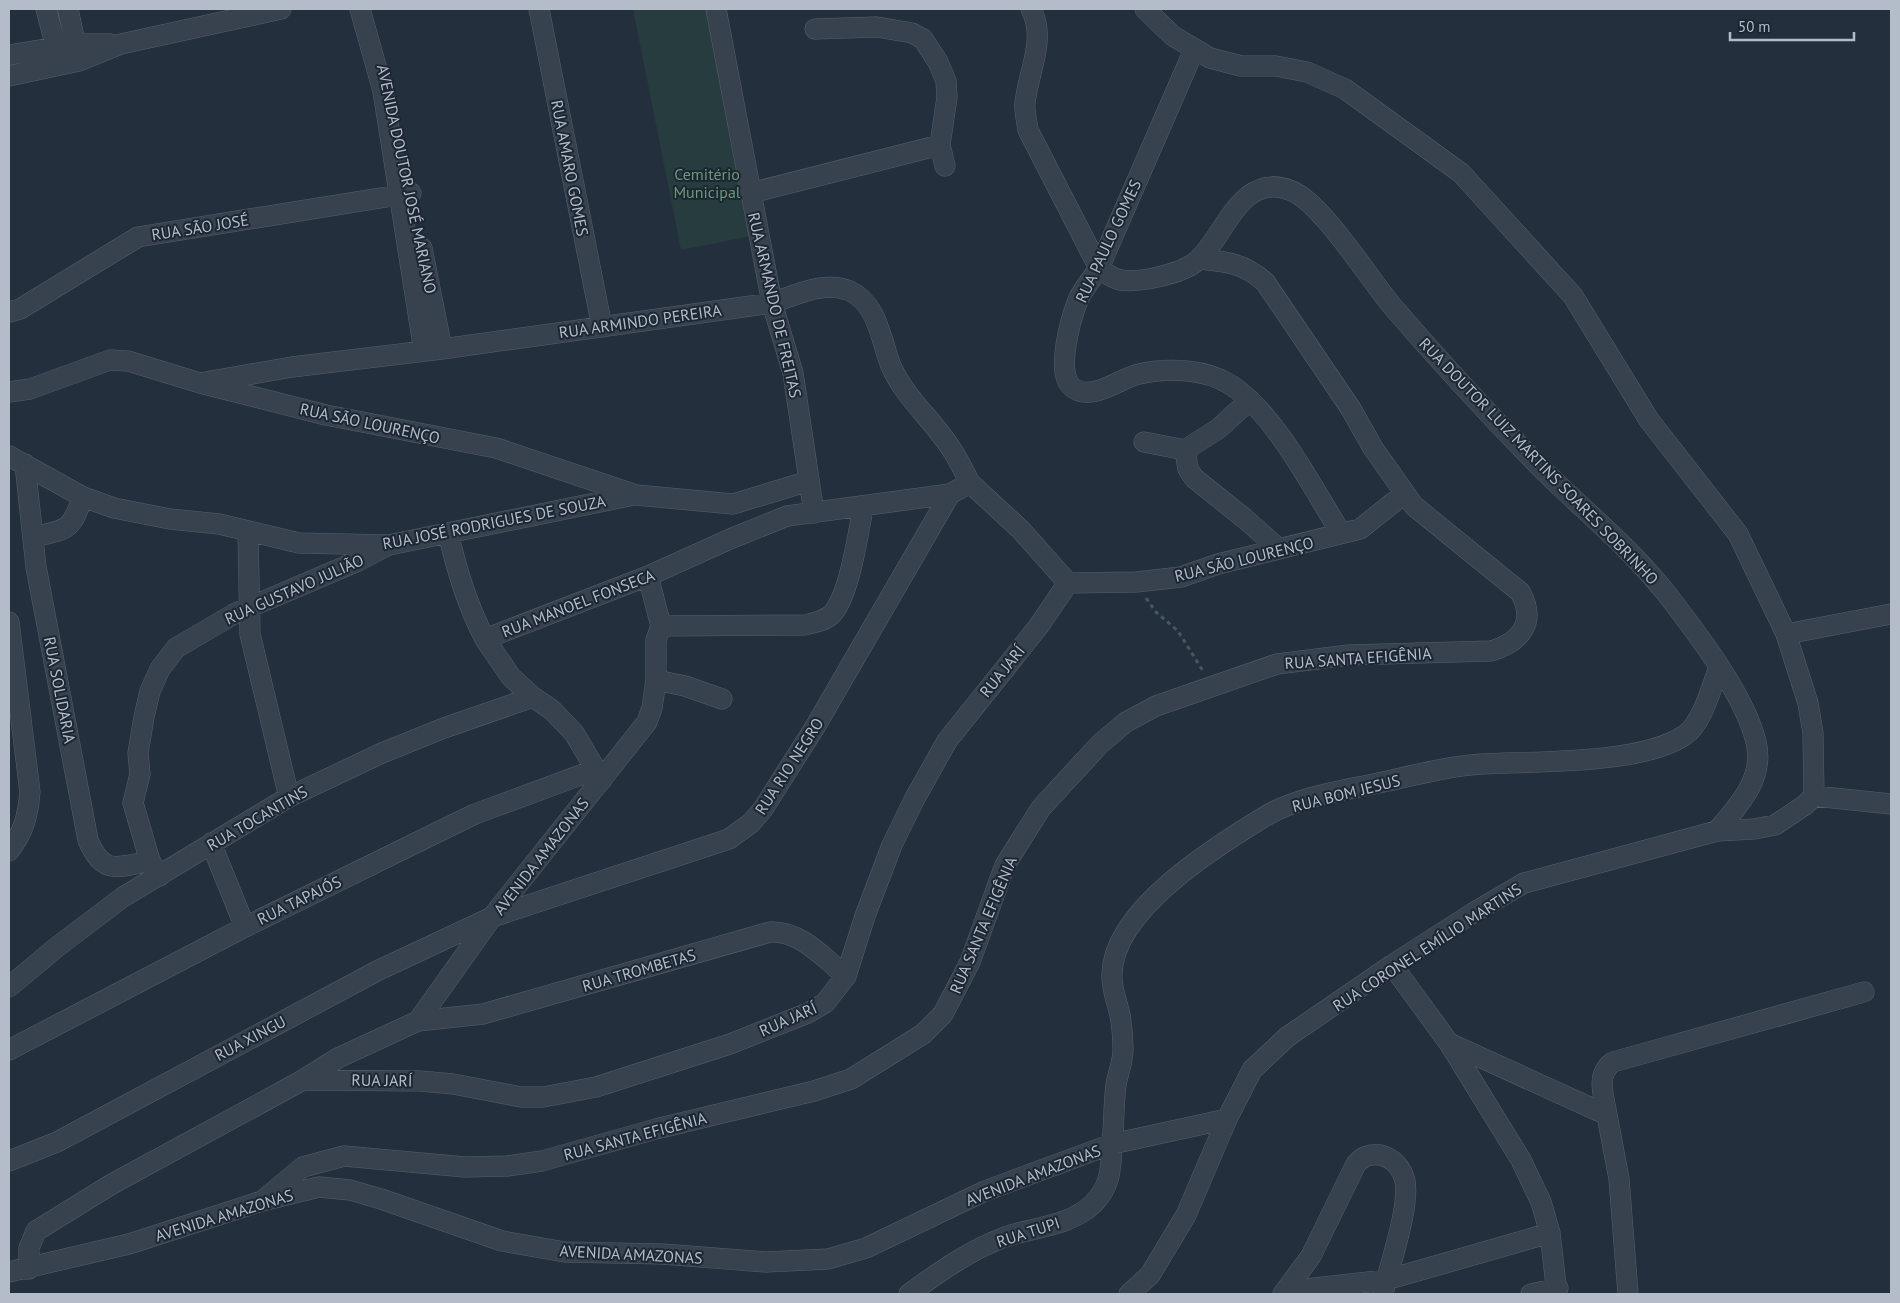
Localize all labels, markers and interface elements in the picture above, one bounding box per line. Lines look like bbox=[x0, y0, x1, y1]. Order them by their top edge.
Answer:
scale bar bbox=[1730, 10, 1854, 42]
text: 50 m bbox=[1738, 17, 1771, 36]
street label: AVENIDA DOUTOR JOSÉ MARIANO bbox=[373, 63, 441, 295]
street label: RUA AMARO GOMES bbox=[547, 98, 593, 238]
park label: Cemitério Municipal bbox=[673, 164, 741, 202]
street label: RUA PAULO GOMES bbox=[1071, 176, 1145, 306]
street label: RUA SÃO JOSÉ bbox=[150, 209, 250, 245]
street label: RUA ARMANDO DE FREITAS bbox=[744, 210, 806, 400]
street label: RUA ARMINDO PEREIRA bbox=[558, 300, 723, 342]
street label: RUA DOUTOR LUIZ MARTINS SOARES SOBRINHO bbox=[1415, 333, 1663, 589]
street label: RUA SÃO LOURENÇO bbox=[298, 398, 442, 448]
street label: RUA JOSÉ RODRIGUES DE SOUZA bbox=[381, 490, 608, 553]
street label: RUA SÃO LOURENÇO bbox=[1172, 532, 1316, 586]
street label: RUA GUSTAVO JULIÃO bbox=[221, 549, 367, 629]
street label: RUA MANOEL FONSECA bbox=[499, 564, 658, 641]
street label: RUA SOLIDARIA bbox=[40, 635, 80, 746]
street label: RUA JARÍ bbox=[975, 641, 1029, 701]
street label: RUA SANTA EFIGÊNIA bbox=[1284, 643, 1433, 673]
street label: RUA RIO NEGRO bbox=[750, 714, 828, 818]
street label: RUA BOM JESUS bbox=[1290, 770, 1402, 816]
street label: RUA TOCANTINS bbox=[203, 781, 311, 855]
street label: AVENIDA AMAZONAS bbox=[489, 793, 593, 919]
street label: RUA SANTA EFIGÊNIA bbox=[945, 853, 1021, 997]
street label: RUA TAPAJÓS bbox=[254, 871, 344, 929]
street label: RUA CORONEL EMÍLIO MARTINS bbox=[1329, 878, 1525, 1016]
street label: RUA TROMBETAS bbox=[580, 944, 698, 996]
street label: RUA JARÍ bbox=[756, 997, 820, 1041]
street label: RUA XINGU bbox=[211, 1011, 289, 1065]
street label: RUA JARÍ bbox=[351, 1069, 413, 1091]
street label: RUA SANTA EFIGÊNIA bbox=[561, 1107, 709, 1165]
street label: AVENIDA AMAZONAS bbox=[963, 1140, 1103, 1210]
street label: AVENIDA AMAZONAS bbox=[153, 1184, 295, 1246]
street label: RUA TUPI bbox=[994, 1212, 1062, 1252]
street label: AVENIDA AMAZONAS bbox=[559, 1240, 703, 1268]

